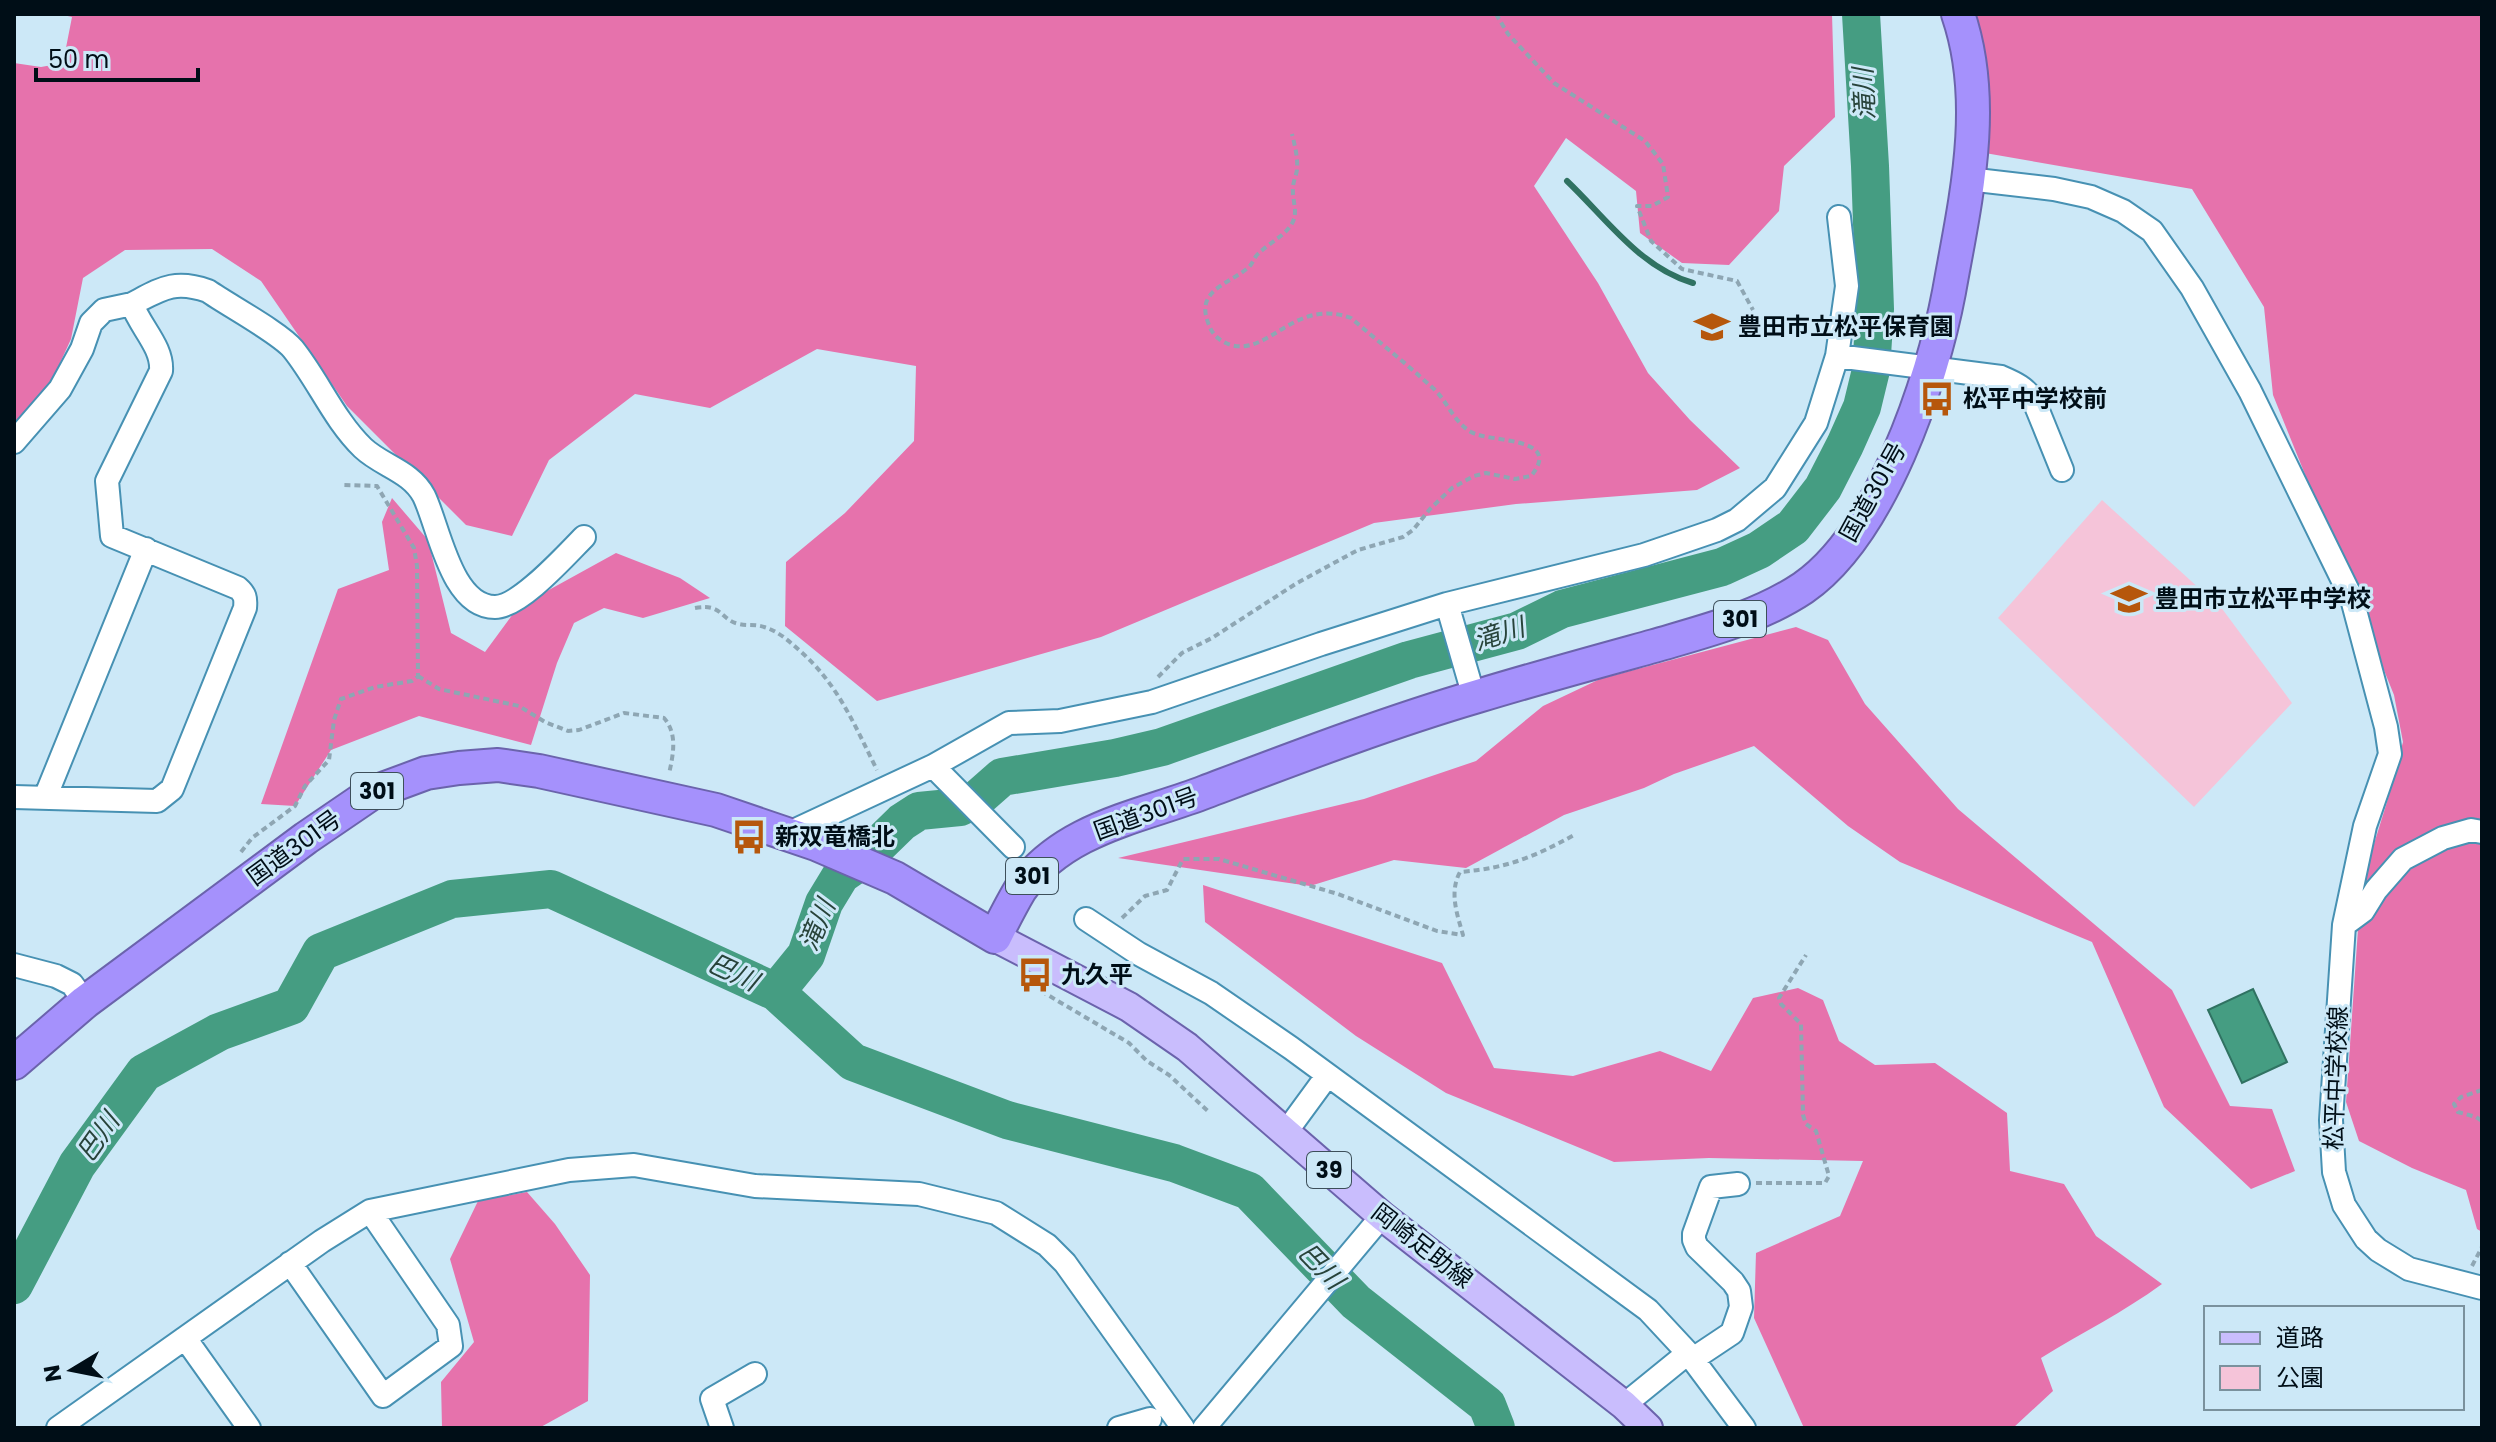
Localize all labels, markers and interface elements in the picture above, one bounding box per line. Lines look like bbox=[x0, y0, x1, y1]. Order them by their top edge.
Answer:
scale bar bbox=[36, 32, 198, 82]
text: 50 m bbox=[48, 43, 109, 76]
water label: 滝川 bbox=[1845, 64, 1883, 121]
school or university icon: 豊田市立松平保育園 bbox=[1693, 308, 1731, 346]
place label: 豊田市立松平保育園 bbox=[1738, 310, 1954, 343]
bus stop icon: 松平中学校前 bbox=[1918, 380, 1956, 418]
place label: 松平中学校前 bbox=[1963, 382, 2107, 415]
street label: 国道301号 bbox=[1832, 436, 1913, 547]
school or university icon: 豊田市立松平中学校 bbox=[2110, 580, 2148, 618]
place label: 豊田市立松平中学校 bbox=[2155, 582, 2371, 615]
road number: 301 bbox=[1714, 601, 1766, 637]
water label: 滝川 bbox=[1469, 608, 1532, 659]
road number: 301 bbox=[351, 773, 403, 809]
street label: 国道301号 bbox=[1089, 779, 1203, 848]
street label: 国道301号 bbox=[240, 802, 347, 893]
bus stop icon: 新双竜橋北 bbox=[730, 818, 768, 856]
place label: 新双竜橋北 bbox=[775, 820, 895, 853]
road number: 301 bbox=[1006, 858, 1058, 894]
water label: 滝川 bbox=[790, 891, 845, 956]
water label: 巴川 bbox=[702, 945, 767, 1001]
bus stop icon: 九久平 bbox=[1016, 956, 1054, 994]
place label: 九久平 bbox=[1061, 958, 1133, 991]
street label: 松平中学校線 bbox=[2316, 1005, 2355, 1151]
water label: 巴川 bbox=[68, 1103, 129, 1169]
road number: 39 bbox=[1307, 1152, 1351, 1188]
street label: 岡崎足助線 bbox=[1365, 1196, 1480, 1296]
water label: 巴川 bbox=[1290, 1235, 1354, 1299]
legend bbox=[2204, 1306, 2464, 1410]
text: 道路 bbox=[2276, 1321, 2324, 1354]
north arrow bbox=[32, 1330, 112, 1410]
text: 公園 bbox=[2276, 1361, 2324, 1394]
text: N bbox=[36, 1363, 69, 1384]

